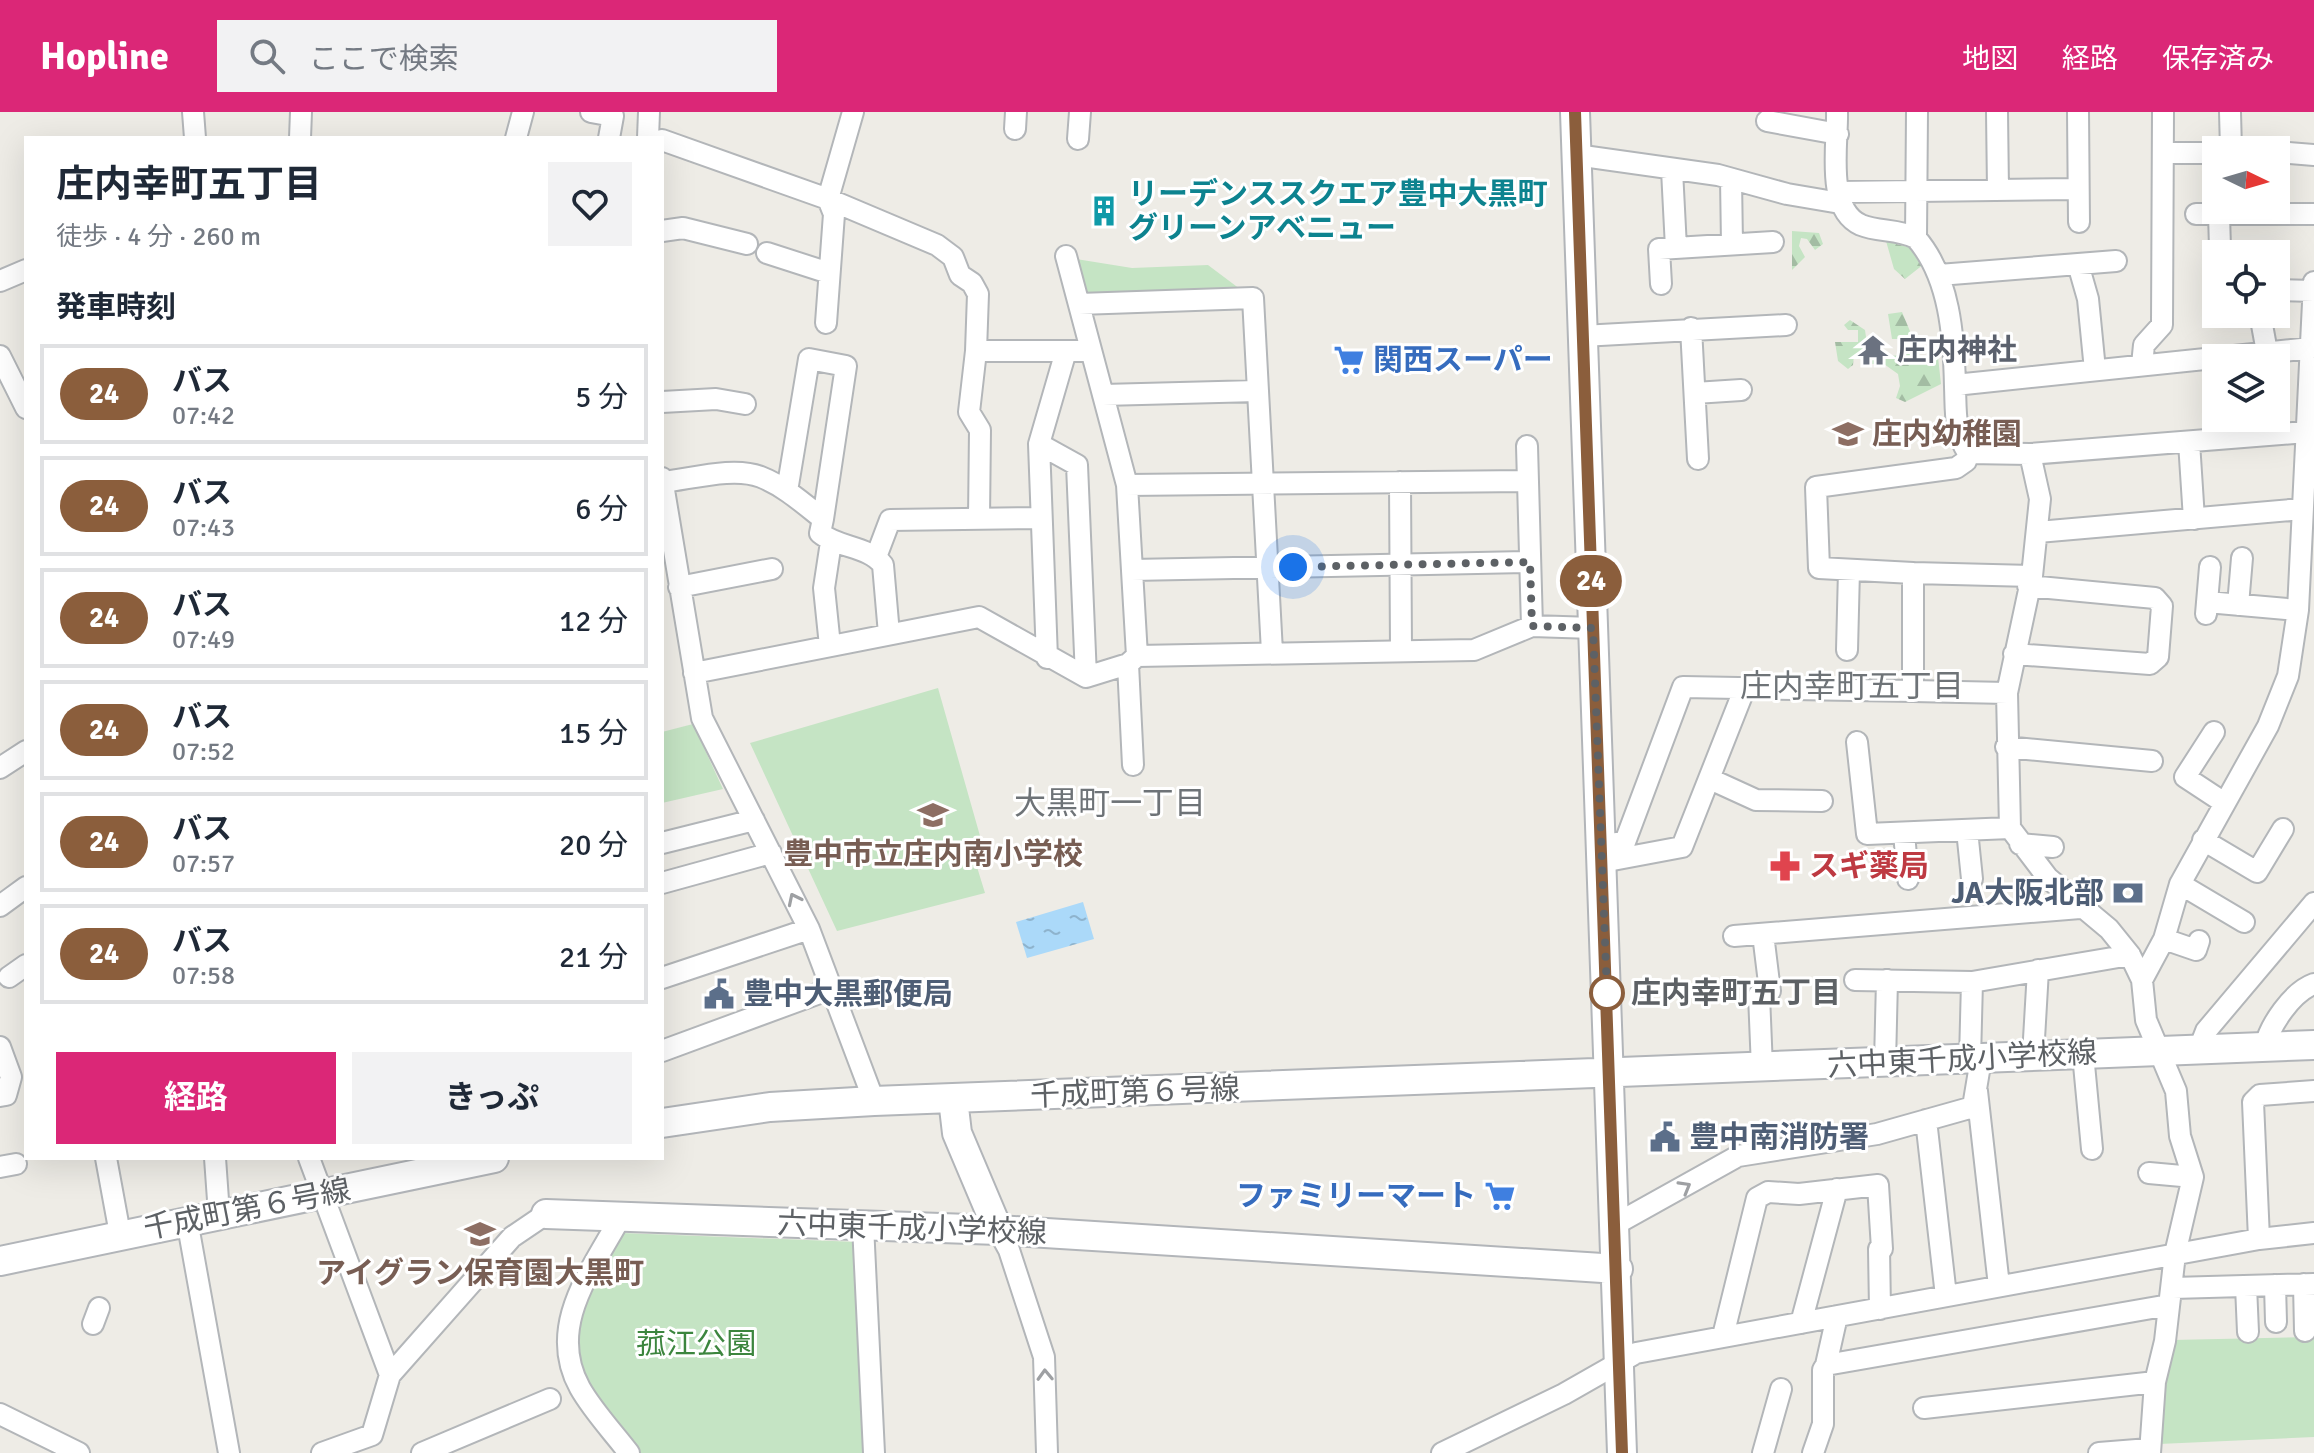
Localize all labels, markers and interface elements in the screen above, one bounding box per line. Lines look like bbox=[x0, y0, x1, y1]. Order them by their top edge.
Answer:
search box bbox=[217, 20, 777, 92]
text: Hopline bbox=[40, 33, 169, 80]
icon: search bbox=[245, 34, 289, 78]
text: ここで検索 bbox=[309, 41, 459, 78]
text: 地図 bbox=[1962, 42, 2018, 76]
text: 経路 bbox=[2062, 42, 2118, 76]
text: 保存済み bbox=[2162, 42, 2274, 76]
north arrow bbox=[2202, 136, 2290, 224]
map controls bbox=[2202, 136, 2290, 432]
text: 庄内幸町五丁目 bbox=[56, 161, 322, 208]
button: heart bbox=[548, 162, 632, 246]
place label: リーデンススクエア豊中大黒町 グリーンアベニュー bbox=[1128, 176, 1547, 247]
building icon: リーデンススクエア豊中大黒町 グリーンアベニュー bbox=[1087, 194, 1121, 228]
text: 徒歩 · 4 分 · 260 m bbox=[56, 221, 261, 253]
button: locate bbox=[2202, 240, 2290, 328]
text: 発車時刻 bbox=[56, 289, 176, 326]
place label: 庄内神社 bbox=[1897, 332, 2017, 369]
temple icon: 庄内神社 bbox=[1856, 333, 1890, 367]
place label: 関西スーパー bbox=[1373, 342, 1553, 379]
supermarket icon: 関西スーパー bbox=[1332, 343, 1366, 377]
button: layers bbox=[2202, 344, 2290, 432]
text: バス bbox=[172, 363, 232, 400]
text: 24 bbox=[89, 377, 119, 411]
text: 5 分 bbox=[575, 379, 628, 416]
text: 07:42 bbox=[172, 400, 235, 432]
place label: 庄内幼稚園 bbox=[1872, 416, 2022, 453]
school or university icon: 庄内幼稚園 bbox=[1831, 417, 1865, 451]
text: バス bbox=[172, 475, 232, 512]
text: 24 bbox=[89, 489, 119, 523]
text: 6 分 bbox=[575, 491, 628, 528]
text: 07:43 bbox=[172, 512, 235, 544]
your location bbox=[1273, 547, 1313, 587]
line badge: 24 bbox=[1555, 555, 1627, 607]
text: 24 bbox=[1576, 564, 1606, 598]
text: バス bbox=[172, 587, 232, 624]
text: 24 bbox=[89, 601, 119, 635]
text: 12 分 bbox=[559, 603, 628, 640]
text: 07:49 bbox=[172, 624, 235, 656]
district label: 庄内幸町五丁目 bbox=[1740, 667, 1964, 706]
text: バス bbox=[172, 699, 232, 736]
text: 24 bbox=[89, 713, 119, 747]
text: 15 分 bbox=[559, 715, 628, 752]
text: 07:52 bbox=[172, 736, 235, 768]
district label: 大黒町一丁目 bbox=[1014, 784, 1206, 823]
school or university icon: 豊中市立庄内南小学校 bbox=[916, 798, 950, 832]
text: バス bbox=[172, 811, 232, 848]
text: 24 bbox=[89, 825, 119, 859]
text: 20 分 bbox=[559, 827, 628, 864]
place label: 豊中市立庄内南小学校 bbox=[783, 836, 1083, 873]
text: 07:57 bbox=[172, 848, 235, 880]
place label: スギ薬局 bbox=[1809, 848, 1929, 885]
pharmacy icon: スギ薬局 bbox=[1768, 849, 1802, 883]
place label: JA大阪北部 bbox=[1951, 875, 2104, 912]
bank icon: JA大阪北部 bbox=[2111, 876, 2145, 910]
one-way arrow bbox=[788, 892, 804, 907]
text: バス bbox=[172, 923, 232, 960]
text: 24 bbox=[89, 937, 119, 971]
text: 21 分 bbox=[559, 939, 628, 976]
text: 07:58 bbox=[172, 960, 235, 992]
place label: 庄内幸町五丁目 bbox=[1631, 975, 1841, 1012]
place label: 豊中大黒郵便局 bbox=[743, 976, 953, 1013]
marker: 庄内幸町五丁目 bbox=[1590, 976, 1624, 1010]
public building icon: 豊中大黒郵便局 bbox=[702, 977, 736, 1011]
street label: 六中東千成小学校線 bbox=[1826, 1034, 2098, 1085]
button: 経路 bbox=[56, 1052, 336, 1144]
button: きっぷ bbox=[352, 1052, 632, 1144]
street label: 千成町第６号線 bbox=[1029, 1070, 1241, 1115]
place label: 豊中南消防署 bbox=[1689, 1119, 1869, 1156]
public building icon: 豊中南消防署 bbox=[1648, 1120, 1682, 1154]
street label: 千成町第６号線 bbox=[140, 1171, 354, 1248]
place label: ファミリーマート bbox=[1236, 1178, 1476, 1215]
supermarket icon: ファミリーマート bbox=[1483, 1179, 1517, 1213]
one-way arrow bbox=[1676, 1181, 1691, 1197]
street label: 六中東千成小学校線 bbox=[776, 1205, 1048, 1252]
school or university icon: アイグラン保育園大黒町 bbox=[463, 1217, 497, 1251]
place label: アイグラン保育園大黒町 bbox=[316, 1255, 644, 1292]
park label: 菰江公園 bbox=[636, 1326, 756, 1363]
one-way arrow bbox=[1036, 1368, 1053, 1381]

